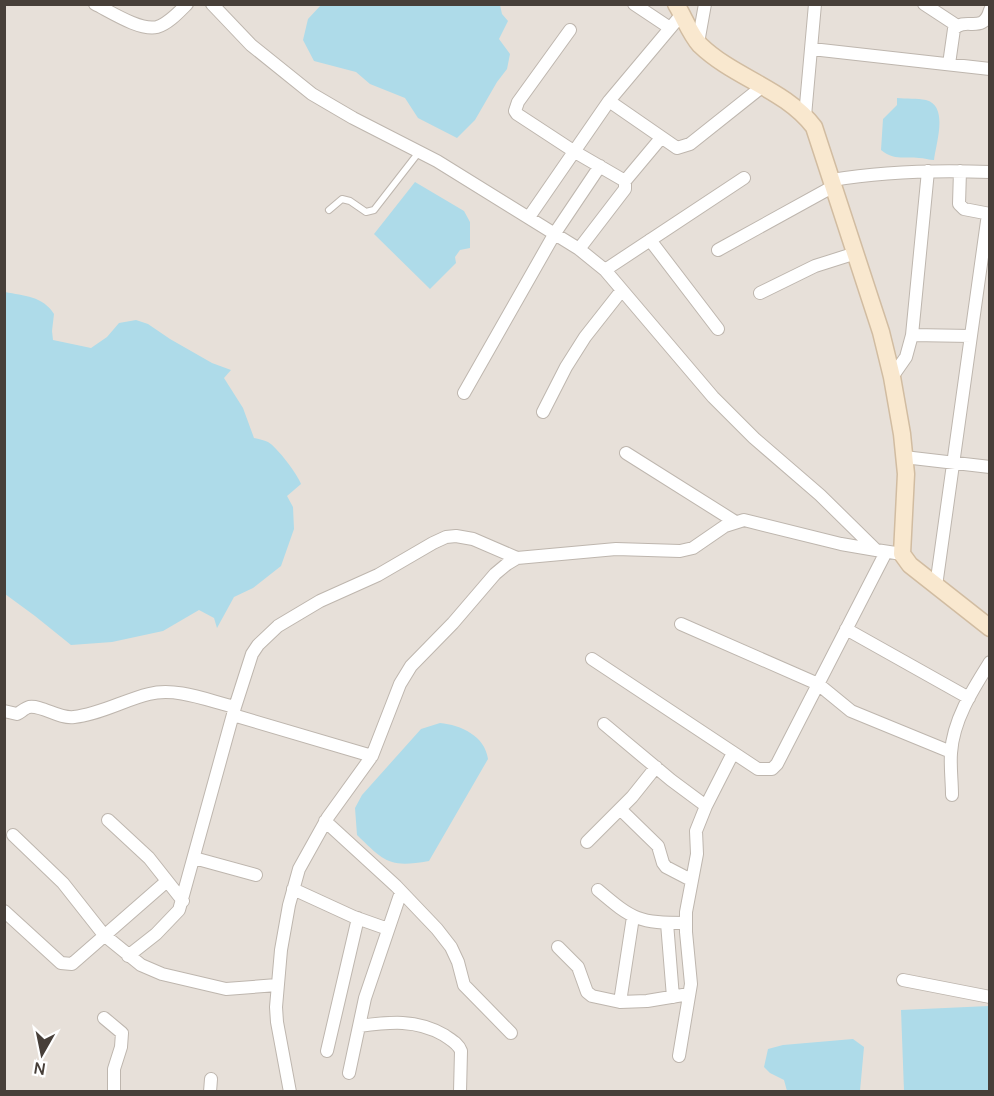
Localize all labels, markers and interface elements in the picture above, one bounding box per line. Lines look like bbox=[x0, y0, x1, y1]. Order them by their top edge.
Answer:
north arrow bbox=[12, 1024, 72, 1084]
text: N bbox=[32, 1057, 47, 1081]

